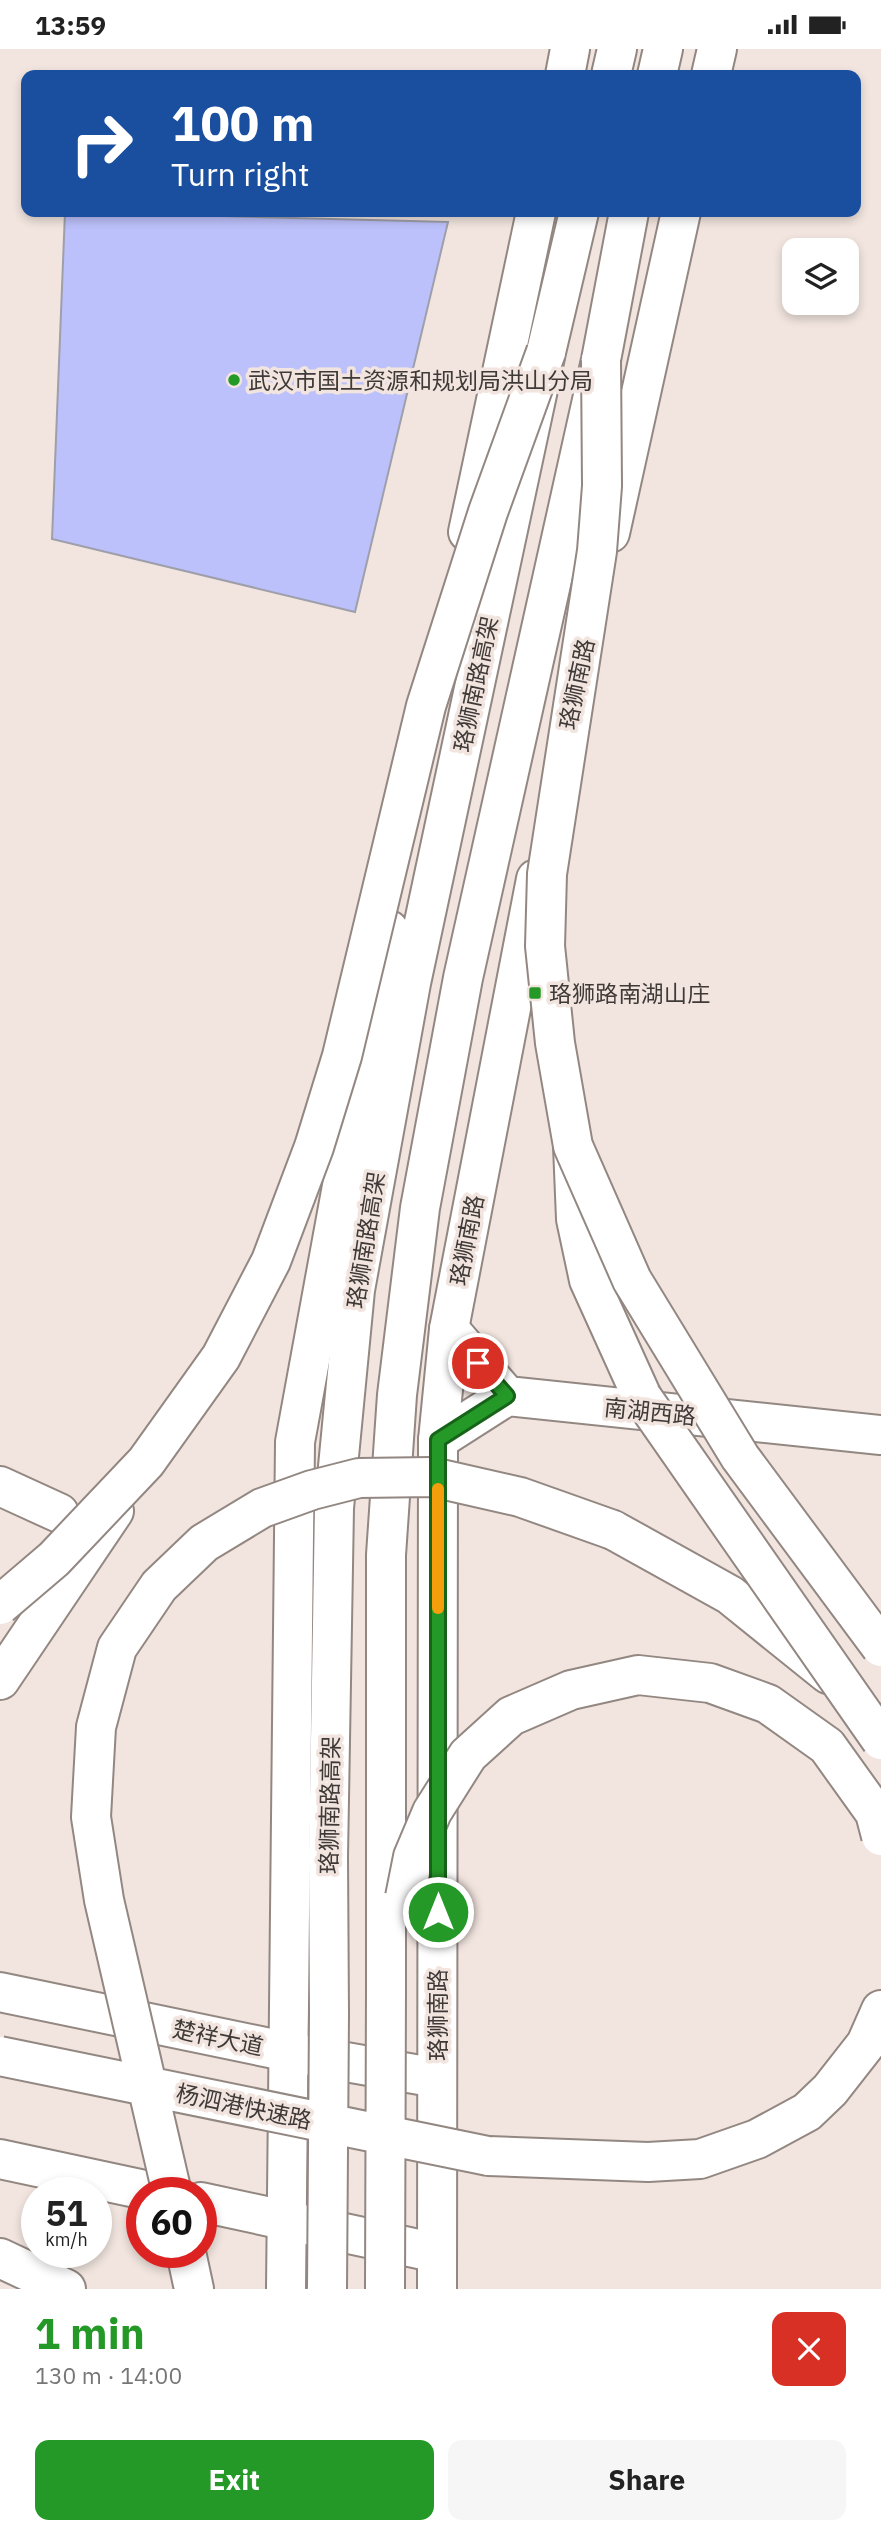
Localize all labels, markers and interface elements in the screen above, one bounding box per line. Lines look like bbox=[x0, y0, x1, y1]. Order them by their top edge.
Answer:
text: 13:59 bbox=[35, 8, 106, 42]
text: 100 m bbox=[171, 91, 315, 154]
icon: right bbox=[56, 98, 147, 189]
text: Turn right bbox=[171, 153, 309, 195]
map controls bbox=[782, 238, 859, 315]
button: layers bbox=[782, 238, 859, 315]
place label: 武汉市国土资源和规划局洪山分局 bbox=[248, 365, 593, 395]
marker: 武汉市国土资源和规划局洪山分局 bbox=[226, 372, 242, 388]
street label: 珞狮南路高架 bbox=[446, 613, 504, 755]
street label: 珞狮南路 bbox=[552, 636, 600, 732]
place label: 珞狮路南湖山庄 bbox=[549, 978, 710, 1008]
marker: 珞狮路南湖山庄 bbox=[527, 985, 543, 1001]
street label: 珞狮南路高架 bbox=[339, 1170, 391, 1310]
street label: 珞狮南路 bbox=[442, 1192, 490, 1288]
pin bbox=[448, 1333, 508, 1393]
icon: arrive bbox=[459, 1344, 497, 1382]
street label: 南湖西路 bbox=[603, 1391, 697, 1431]
street label: 珞狮南路高架 bbox=[313, 1736, 345, 1874]
position arrow bbox=[401, 1875, 475, 1949]
street label: 珞狮南路 bbox=[422, 1969, 452, 2061]
street label: 楚祥大道 bbox=[170, 2013, 266, 2061]
street label: 杨泗港快速路 bbox=[173, 2077, 315, 2135]
speed limit sign: 60 bbox=[126, 2177, 217, 2268]
text: 51 bbox=[45, 2190, 88, 2236]
text: km/h bbox=[45, 2228, 88, 2251]
text: 1 min bbox=[35, 2306, 145, 2361]
button: close bbox=[772, 2312, 846, 2386]
text: 130 m · 14:00 bbox=[35, 2360, 182, 2390]
button: Exit bbox=[35, 2440, 434, 2520]
button: Share bbox=[448, 2440, 846, 2520]

